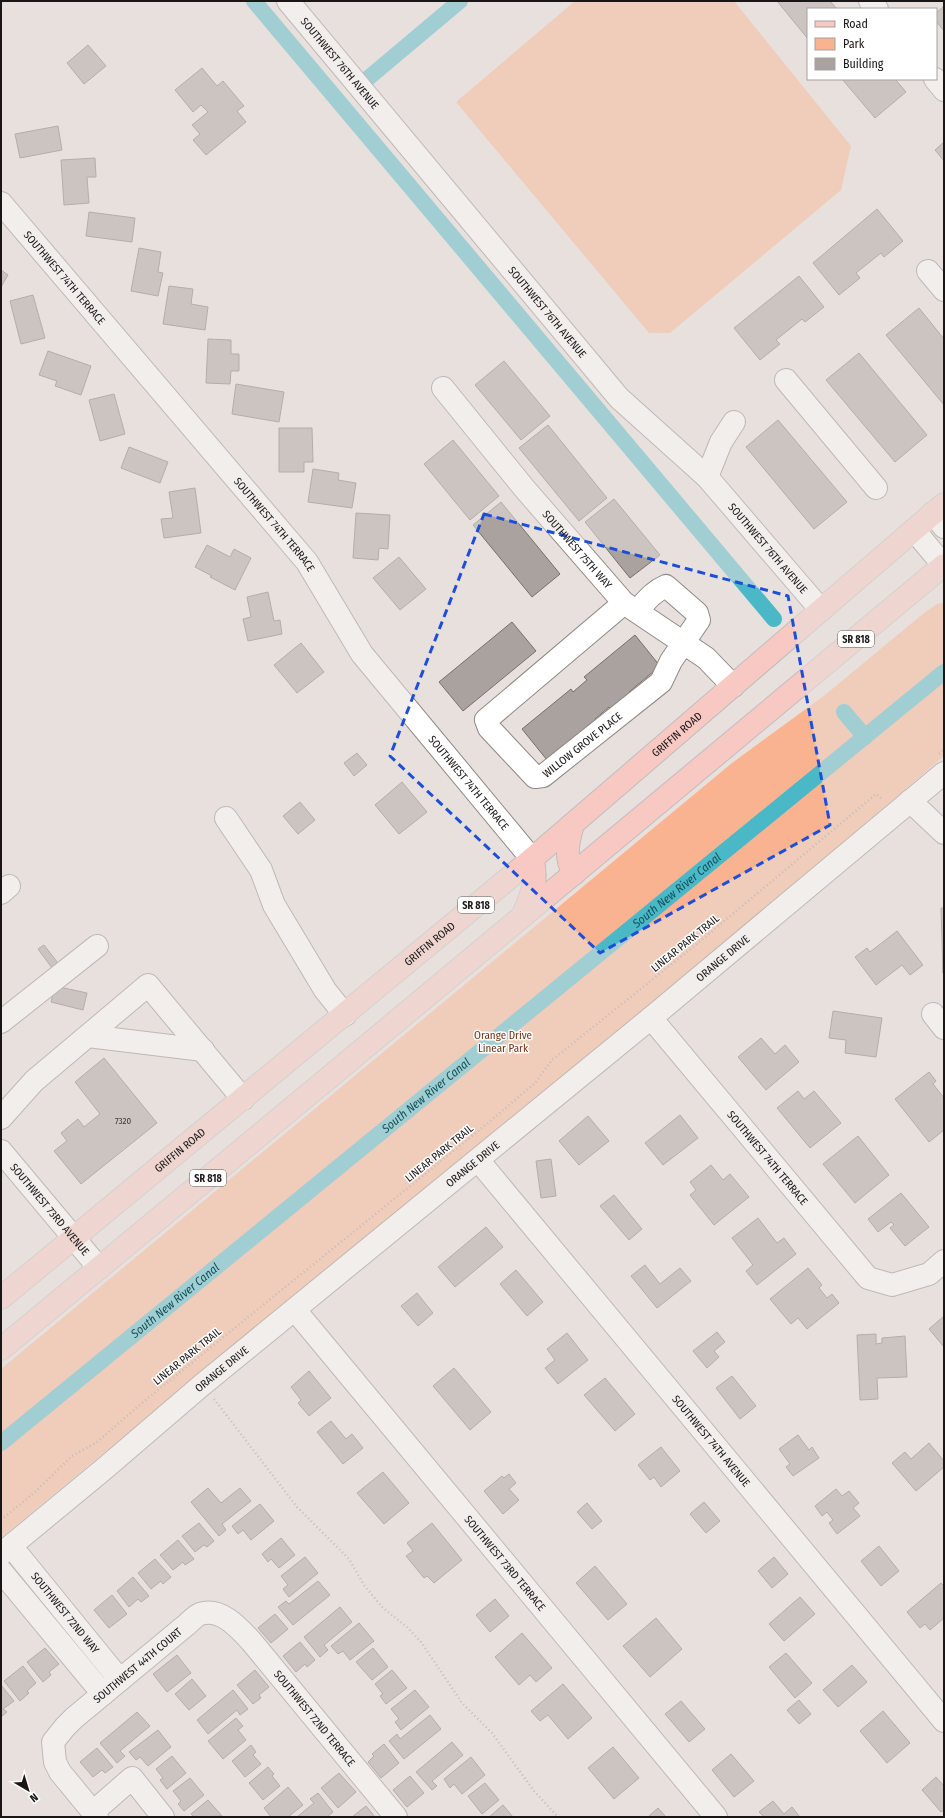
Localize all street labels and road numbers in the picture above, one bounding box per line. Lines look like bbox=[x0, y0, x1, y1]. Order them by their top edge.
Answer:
street label: SOUTHWEST 76TH AVENUE bbox=[298, 15, 381, 112]
street label: SOUTHWEST 74TH TERRACE bbox=[21, 228, 108, 327]
street label: SOUTHWEST 76TH AVENUE bbox=[505, 264, 589, 361]
street label: SOUTHWEST 74TH TERRACE bbox=[231, 475, 317, 574]
street label: SOUTHWEST 76TH AVENUE bbox=[725, 501, 810, 596]
street label: SOUTHWEST 75TH WAY bbox=[540, 508, 615, 592]
road number: SR 818 bbox=[838, 631, 874, 647]
street label: WILLOW GROVE PLACE bbox=[540, 710, 625, 781]
street label: GRIFFIN ROAD bbox=[649, 710, 705, 760]
street label: SOUTHWEST 74TH TERRACE bbox=[425, 733, 511, 833]
road number: SR 818 bbox=[458, 897, 494, 913]
street label: LINEAR PARK TRAIL bbox=[649, 912, 722, 975]
street label: GRIFFIN ROAD bbox=[402, 919, 458, 969]
street label: ORANGE DRIVE bbox=[694, 932, 752, 984]
street label: SOUTHWEST 74TH TERRACE bbox=[724, 1108, 810, 1208]
street label: LINEAR PARK TRAIL bbox=[403, 1122, 476, 1185]
street label: GRIFFIN ROAD bbox=[152, 1126, 208, 1175]
street label: ORANGE DRIVE bbox=[443, 1138, 502, 1190]
street label: SOUTHWEST 73RD AVENUE bbox=[7, 1161, 92, 1258]
road number: SR 818 bbox=[190, 1170, 226, 1186]
street label: LINEAR PARK TRAIL bbox=[151, 1325, 224, 1388]
street label: ORANGE DRIVE bbox=[192, 1344, 251, 1395]
street label: SOUTHWEST 74TH AVENUE bbox=[669, 1393, 753, 1489]
street label: SOUTHWEST 73RD TERRACE bbox=[461, 1513, 548, 1614]
street label: SOUTHWEST 72ND WAY bbox=[28, 1570, 102, 1657]
street label: SOUTHWEST 44TH COURT bbox=[91, 1625, 185, 1706]
street label: SOUTHWEST 72ND TERRACE bbox=[271, 1668, 357, 1769]

